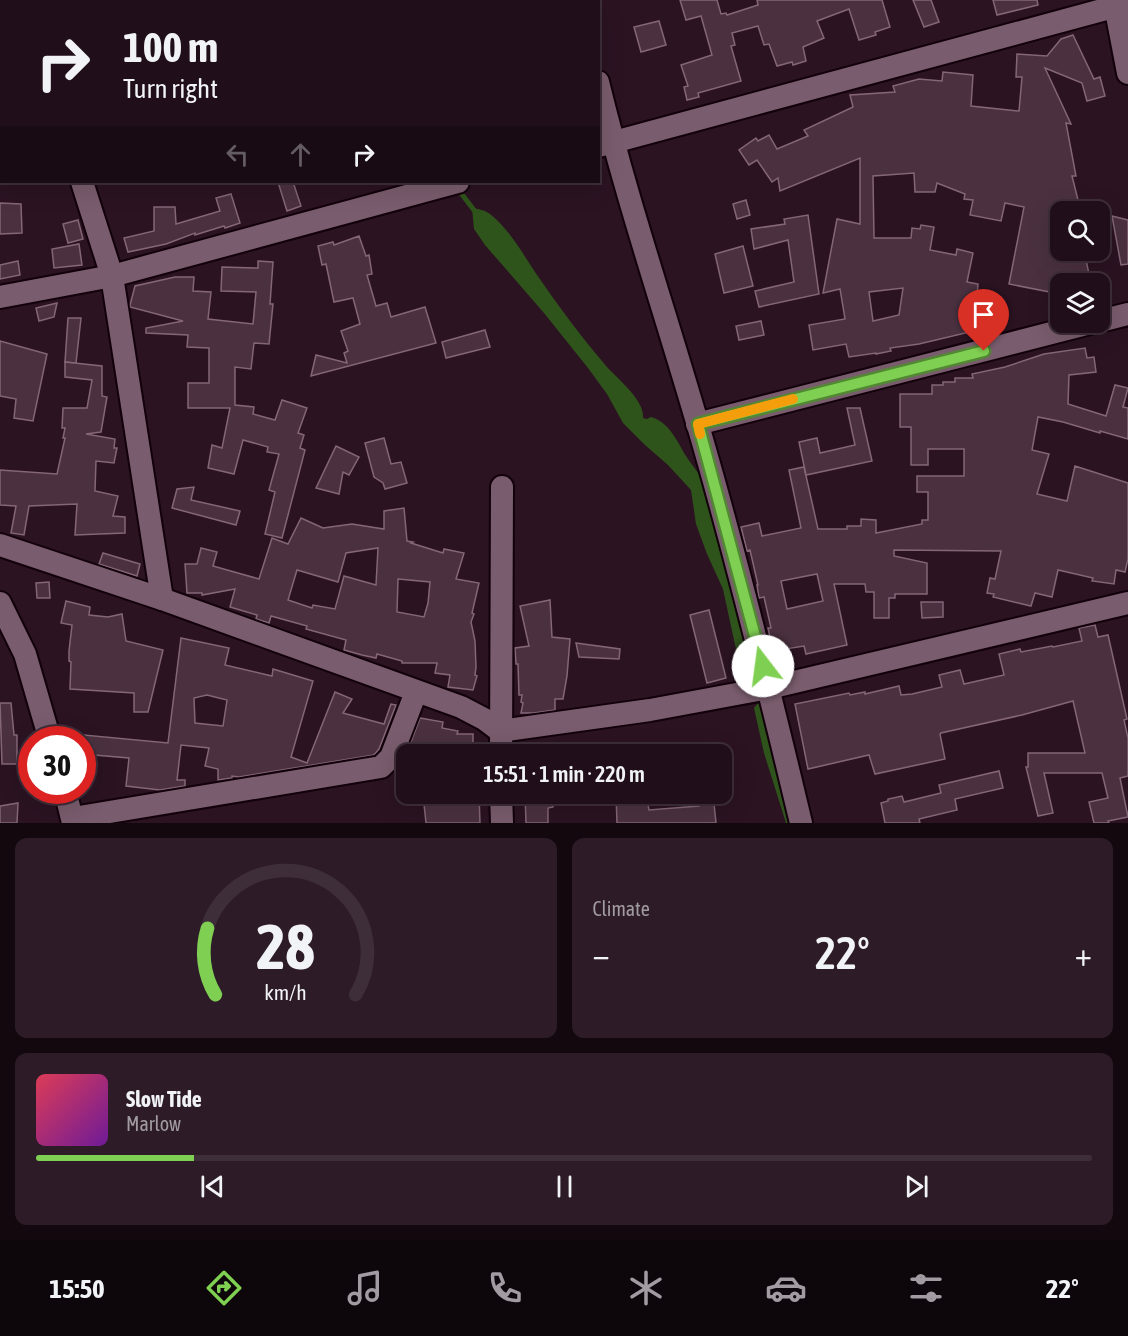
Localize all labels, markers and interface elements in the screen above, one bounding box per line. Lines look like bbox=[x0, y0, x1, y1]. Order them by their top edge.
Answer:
text: 100 m bbox=[123, 23, 218, 71]
icon: right bbox=[24, 24, 102, 102]
text: Turn right bbox=[123, 73, 218, 104]
icon: left bbox=[221, 138, 254, 171]
icon: ahead bbox=[284, 138, 317, 171]
icon: right bbox=[347, 138, 380, 171]
map controls bbox=[1050, 201, 1110, 333]
button: search bbox=[1050, 201, 1110, 261]
button: layers bbox=[1050, 273, 1110, 333]
pin bbox=[958, 289, 1009, 351]
icon: arrive bbox=[967, 298, 1000, 331]
position arrow bbox=[731, 634, 795, 698]
speed limit sign: 30 bbox=[18, 726, 96, 804]
text: 15:51 · 1 min · 220 m bbox=[483, 761, 645, 787]
text: Climate bbox=[593, 897, 650, 920]
text: 28 bbox=[256, 911, 315, 982]
text: 22° bbox=[815, 927, 870, 979]
text: − bbox=[593, 935, 610, 973]
text: + bbox=[1075, 935, 1092, 973]
text: km/h bbox=[264, 980, 307, 1005]
text: Slow Tide bbox=[126, 1086, 202, 1112]
text: Marlow bbox=[126, 1112, 181, 1135]
icon: previous bbox=[196, 1170, 229, 1203]
icon: pause bbox=[548, 1170, 581, 1203]
icon: next bbox=[900, 1170, 933, 1203]
icon: directions bbox=[203, 1267, 245, 1309]
icon: music bbox=[344, 1267, 386, 1309]
icon: phone bbox=[484, 1267, 526, 1309]
icon: climate bbox=[625, 1267, 667, 1309]
icon: car bbox=[765, 1267, 807, 1309]
icon: filters bbox=[905, 1267, 947, 1309]
text: 15:50 bbox=[49, 1273, 105, 1304]
text: 22° bbox=[1046, 1273, 1079, 1304]

